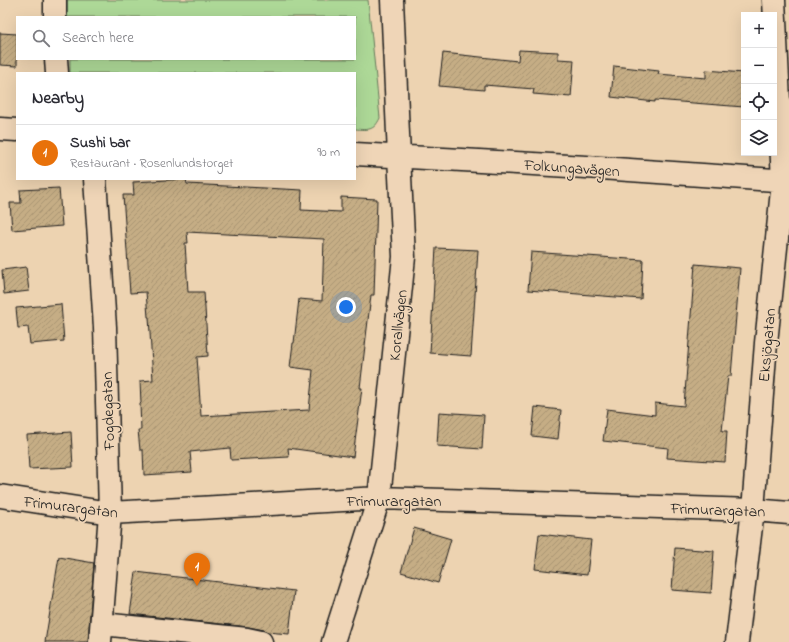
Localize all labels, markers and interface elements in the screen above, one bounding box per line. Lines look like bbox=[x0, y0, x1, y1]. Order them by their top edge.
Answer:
map controls bbox=[741, 12, 777, 156]
button: + bbox=[741, 12, 777, 48]
search box bbox=[16, 16, 356, 60]
icon: search bbox=[30, 27, 52, 49]
text: Search here bbox=[62, 27, 134, 49]
button: − bbox=[741, 48, 777, 84]
button: locate bbox=[741, 84, 777, 120]
text: Nearby bbox=[32, 86, 84, 111]
button: layers bbox=[741, 120, 777, 156]
text: Sushi bar bbox=[70, 132, 130, 154]
text: 1 bbox=[43, 143, 47, 162]
text: 90 m bbox=[317, 143, 340, 162]
text: Restaurant · Rosenlundstorget bbox=[70, 154, 233, 173]
street label: Folkungavägen bbox=[522, 154, 621, 184]
street label: Korallvägen bbox=[383, 288, 415, 362]
your location bbox=[336, 297, 356, 317]
street label: Eksjögatan bbox=[753, 307, 783, 383]
street label: Fogdegatan bbox=[96, 371, 122, 452]
street label: Frimurargatan bbox=[21, 490, 119, 526]
street label: Frimurargatan bbox=[346, 490, 441, 514]
street label: Frimurargatan bbox=[669, 497, 766, 525]
pin: 1 bbox=[184, 553, 210, 586]

